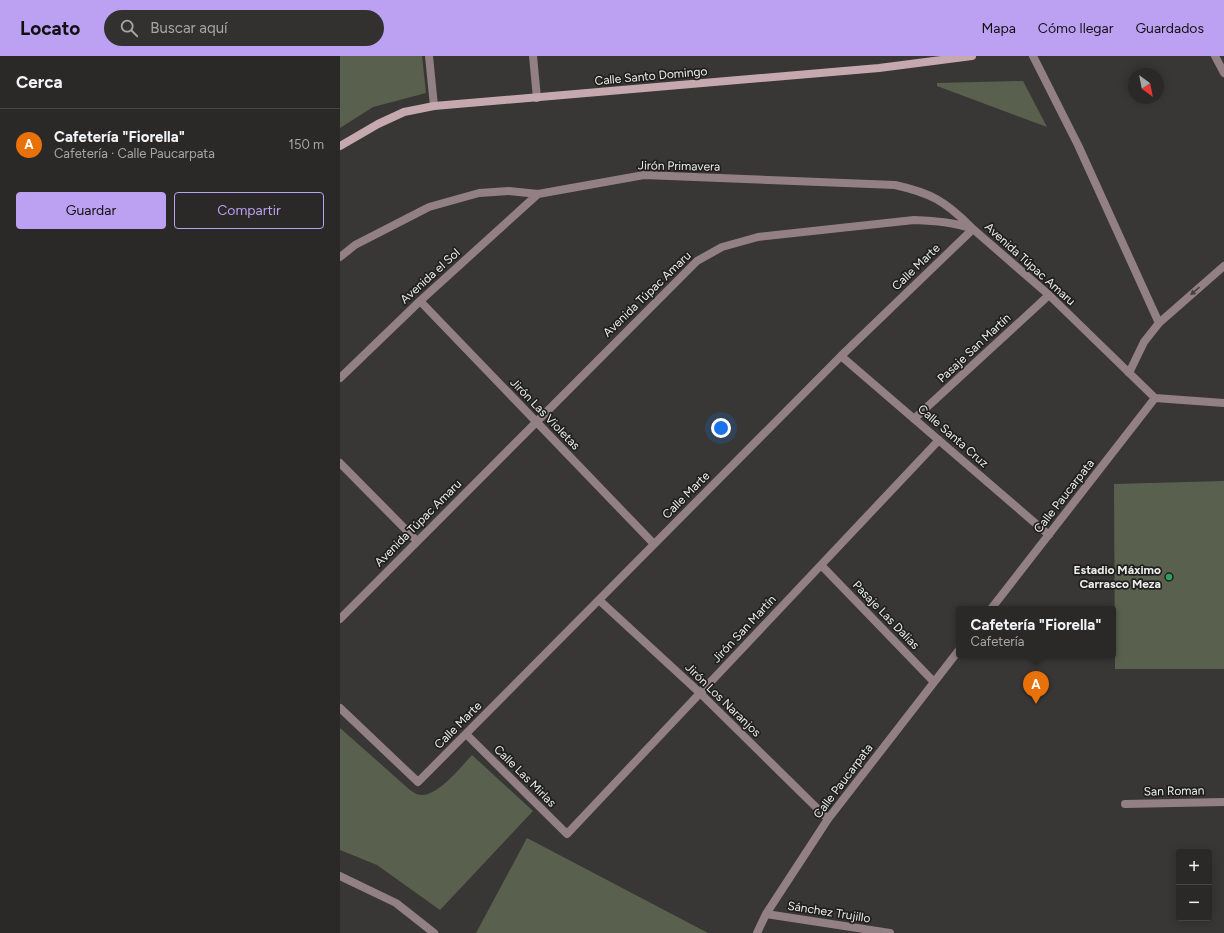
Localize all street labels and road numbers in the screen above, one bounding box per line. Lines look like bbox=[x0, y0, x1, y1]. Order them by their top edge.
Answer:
street label: Calle Santo Domingo bbox=[594, 64, 708, 88]
street label: Jirón Primavera bbox=[638, 158, 720, 174]
street label: Avenida Túpac Amaru bbox=[982, 220, 1078, 308]
street label: Calle Marte bbox=[889, 240, 943, 293]
street label: Avenida el Sol bbox=[397, 246, 463, 306]
street label: Avenida Túpac Amaru bbox=[600, 248, 694, 340]
street label: Pasaje San Martín bbox=[935, 310, 1014, 385]
street label: Jirón Las Violetas bbox=[507, 375, 583, 453]
street label: Calle Santa Cruz bbox=[915, 402, 991, 470]
street label: Calle Paucarpata bbox=[1031, 456, 1097, 536]
street label: Calle Marte bbox=[659, 468, 713, 522]
street label: Avenida Túpac Amaru bbox=[372, 477, 464, 569]
street label: Pasaje Las Dalias bbox=[850, 578, 923, 652]
street label: Jirón San Martín bbox=[709, 592, 779, 666]
street label: Jirón Los Naranjos bbox=[682, 660, 764, 740]
street label: Calle Marte bbox=[431, 698, 485, 752]
street label: Calle Paucarpata bbox=[810, 741, 876, 821]
street label: Calle Las Mirlas bbox=[491, 742, 559, 810]
street label: San Roman bbox=[1144, 783, 1205, 799]
street label: Sánchez Trujillo bbox=[786, 899, 872, 925]

